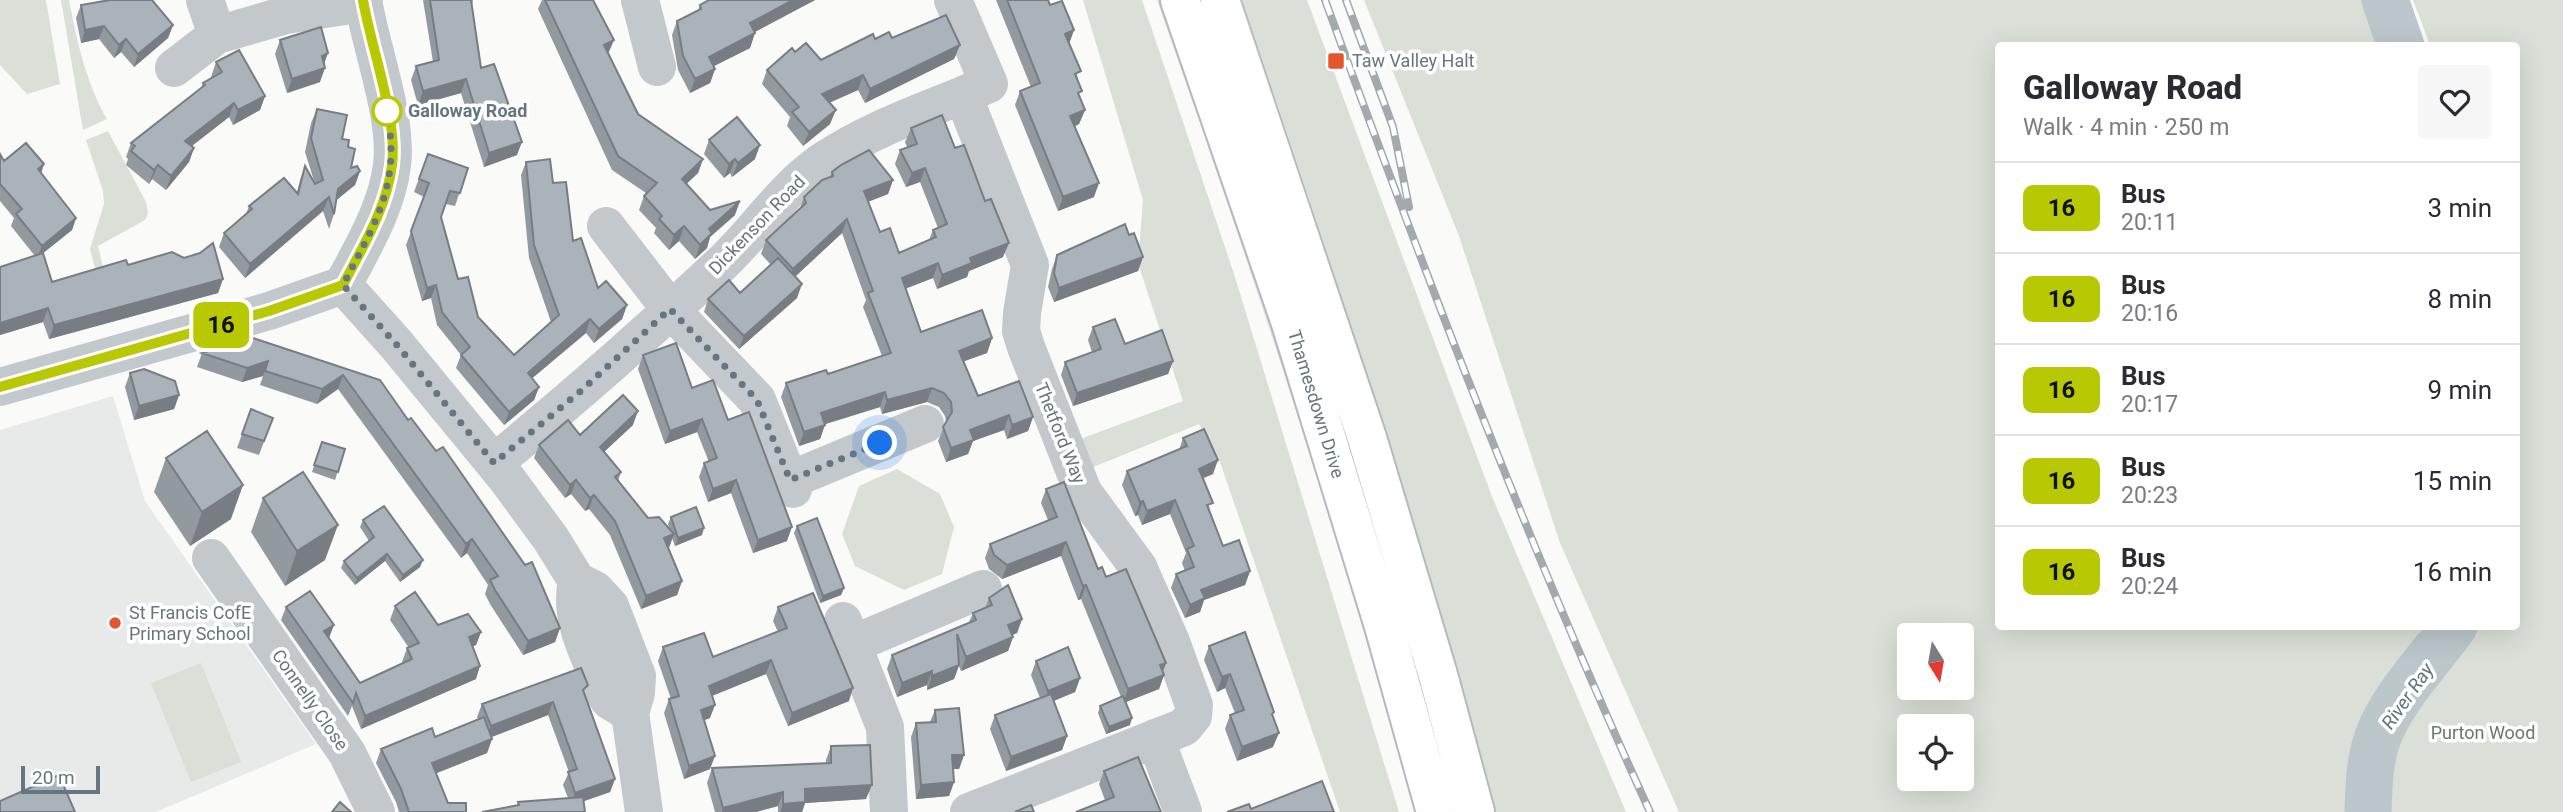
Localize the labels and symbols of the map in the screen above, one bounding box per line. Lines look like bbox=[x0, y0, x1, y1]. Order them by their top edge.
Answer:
place label: Taw Valley Halt bbox=[1352, 50, 1475, 71]
marker: Taw Valley Halt bbox=[1326, 51, 1346, 71]
marker: Galloway Road bbox=[372, 96, 402, 126]
place label: Galloway Road bbox=[408, 100, 527, 121]
street label: Dickenson Road bbox=[704, 171, 809, 278]
line badge: 16 bbox=[190, 302, 252, 348]
street label: Thamesdown Drive bbox=[1284, 327, 1349, 480]
street label: Thetford Way bbox=[1031, 379, 1090, 487]
your location bbox=[862, 425, 897, 460]
place label: St Francis CofE Primary School bbox=[129, 602, 251, 644]
marker: St Francis CofE Primary School bbox=[107, 615, 123, 631]
north arrow bbox=[1897, 623, 1974, 700]
street label: Connelly Close bbox=[268, 645, 353, 754]
water label: River Ray bbox=[2376, 658, 2439, 734]
park label: Purton Wood bbox=[2431, 722, 2535, 743]
scale bar bbox=[21, 763, 100, 795]

